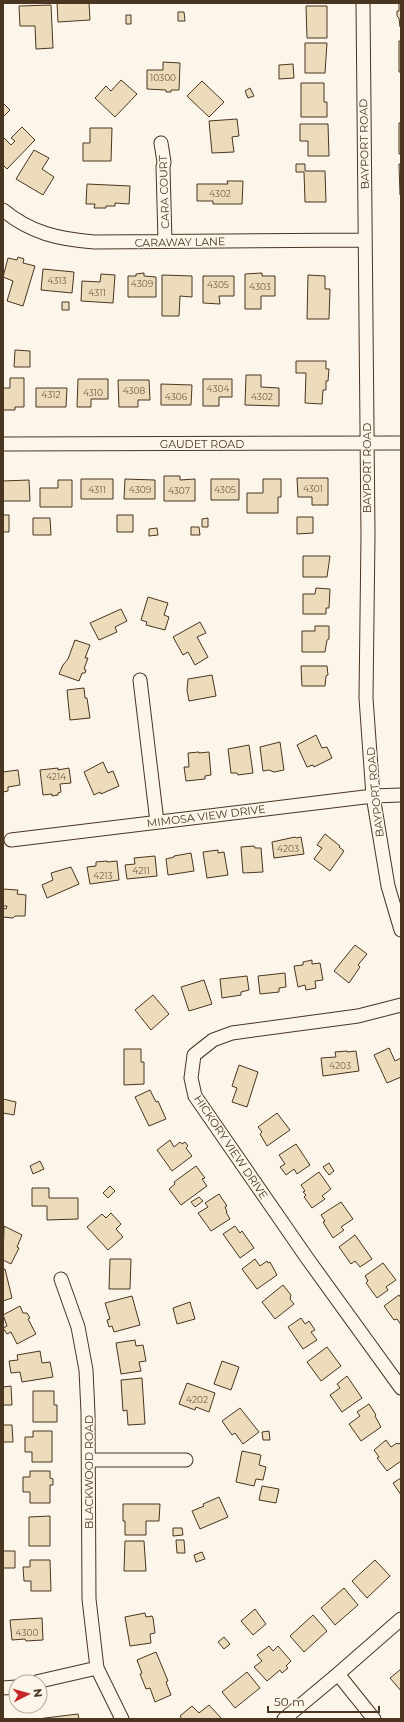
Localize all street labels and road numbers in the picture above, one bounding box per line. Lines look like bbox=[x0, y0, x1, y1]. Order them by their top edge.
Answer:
street label: BAYPORT ROAD bbox=[356, 99, 372, 189]
street label: CARA COURT bbox=[156, 154, 172, 229]
street label: CARAWAY LANE bbox=[135, 234, 225, 250]
street label: BAYPORT ROAD bbox=[360, 423, 374, 513]
street label: GAUDET ROAD bbox=[160, 437, 244, 451]
street label: BAYPORT ROAD bbox=[363, 746, 387, 838]
street label: MIMOSA VIEW DRIVE bbox=[146, 802, 266, 830]
street label: HICKORY VIEW DRIVE bbox=[191, 1092, 271, 1202]
street label: BLACKWOOD ROAD bbox=[82, 1415, 96, 1529]

